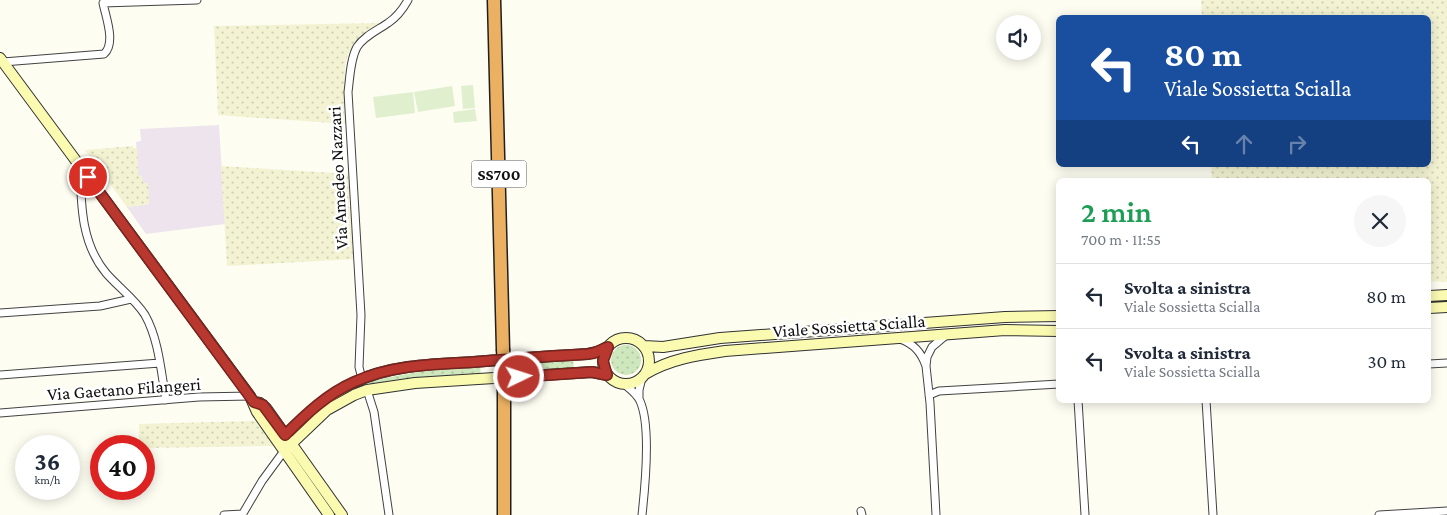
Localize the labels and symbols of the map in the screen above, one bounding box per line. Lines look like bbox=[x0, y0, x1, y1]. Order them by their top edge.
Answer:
street label: Via Amedeo Nazzari bbox=[324, 106, 352, 250]
pin bbox=[67, 156, 109, 198]
road number: SS700 bbox=[472, 160, 526, 188]
street label: Viale Sossietta Scialla bbox=[772, 311, 926, 341]
position arrow bbox=[492, 350, 544, 402]
street label: Via Gaetano Filangeri bbox=[46, 374, 202, 404]
speed limit sign: 40 bbox=[90, 435, 155, 500]

